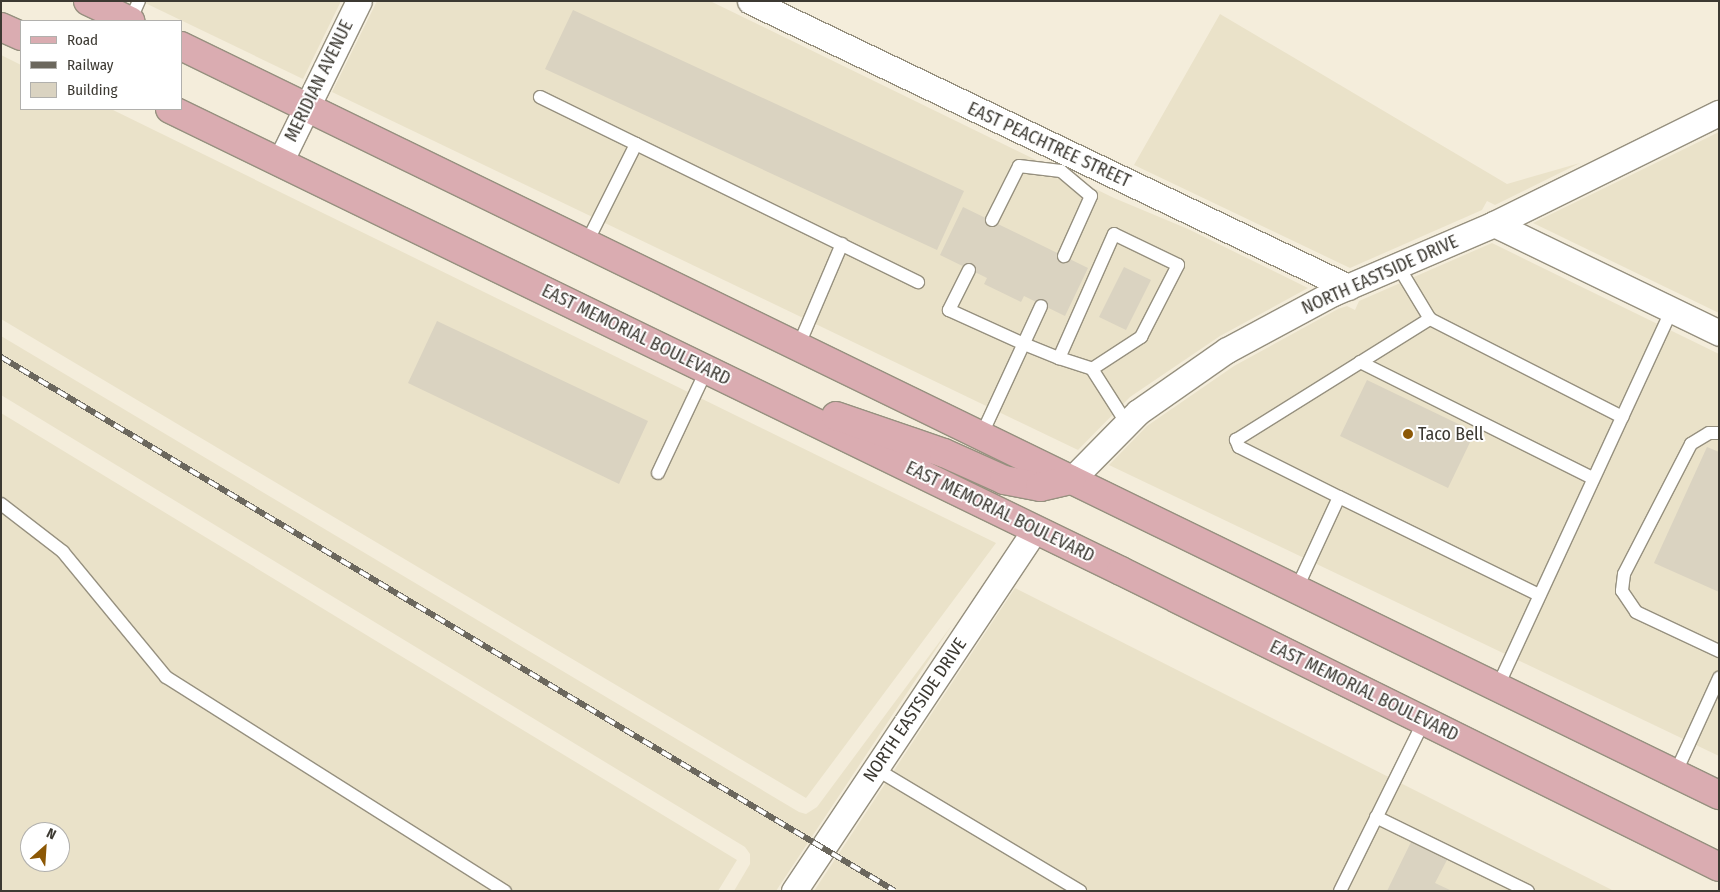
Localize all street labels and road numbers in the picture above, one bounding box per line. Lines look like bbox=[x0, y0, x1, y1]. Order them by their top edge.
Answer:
street label: MERIDIAN AVENUE bbox=[280, 17, 358, 145]
street label: EAST PEACHTREE STREET bbox=[964, 98, 1134, 192]
street label: NORTH EASTSIDE DRIVE bbox=[1298, 231, 1462, 319]
street label: EAST MEMORIAL BOULEVARD bbox=[538, 280, 734, 390]
street label: EAST MEMORIAL BOULEVARD bbox=[902, 457, 1098, 567]
street label: NORTH EASTSIDE DRIVE bbox=[859, 634, 971, 786]
street label: EAST MEMORIAL BOULEVARD bbox=[1266, 636, 1462, 746]

